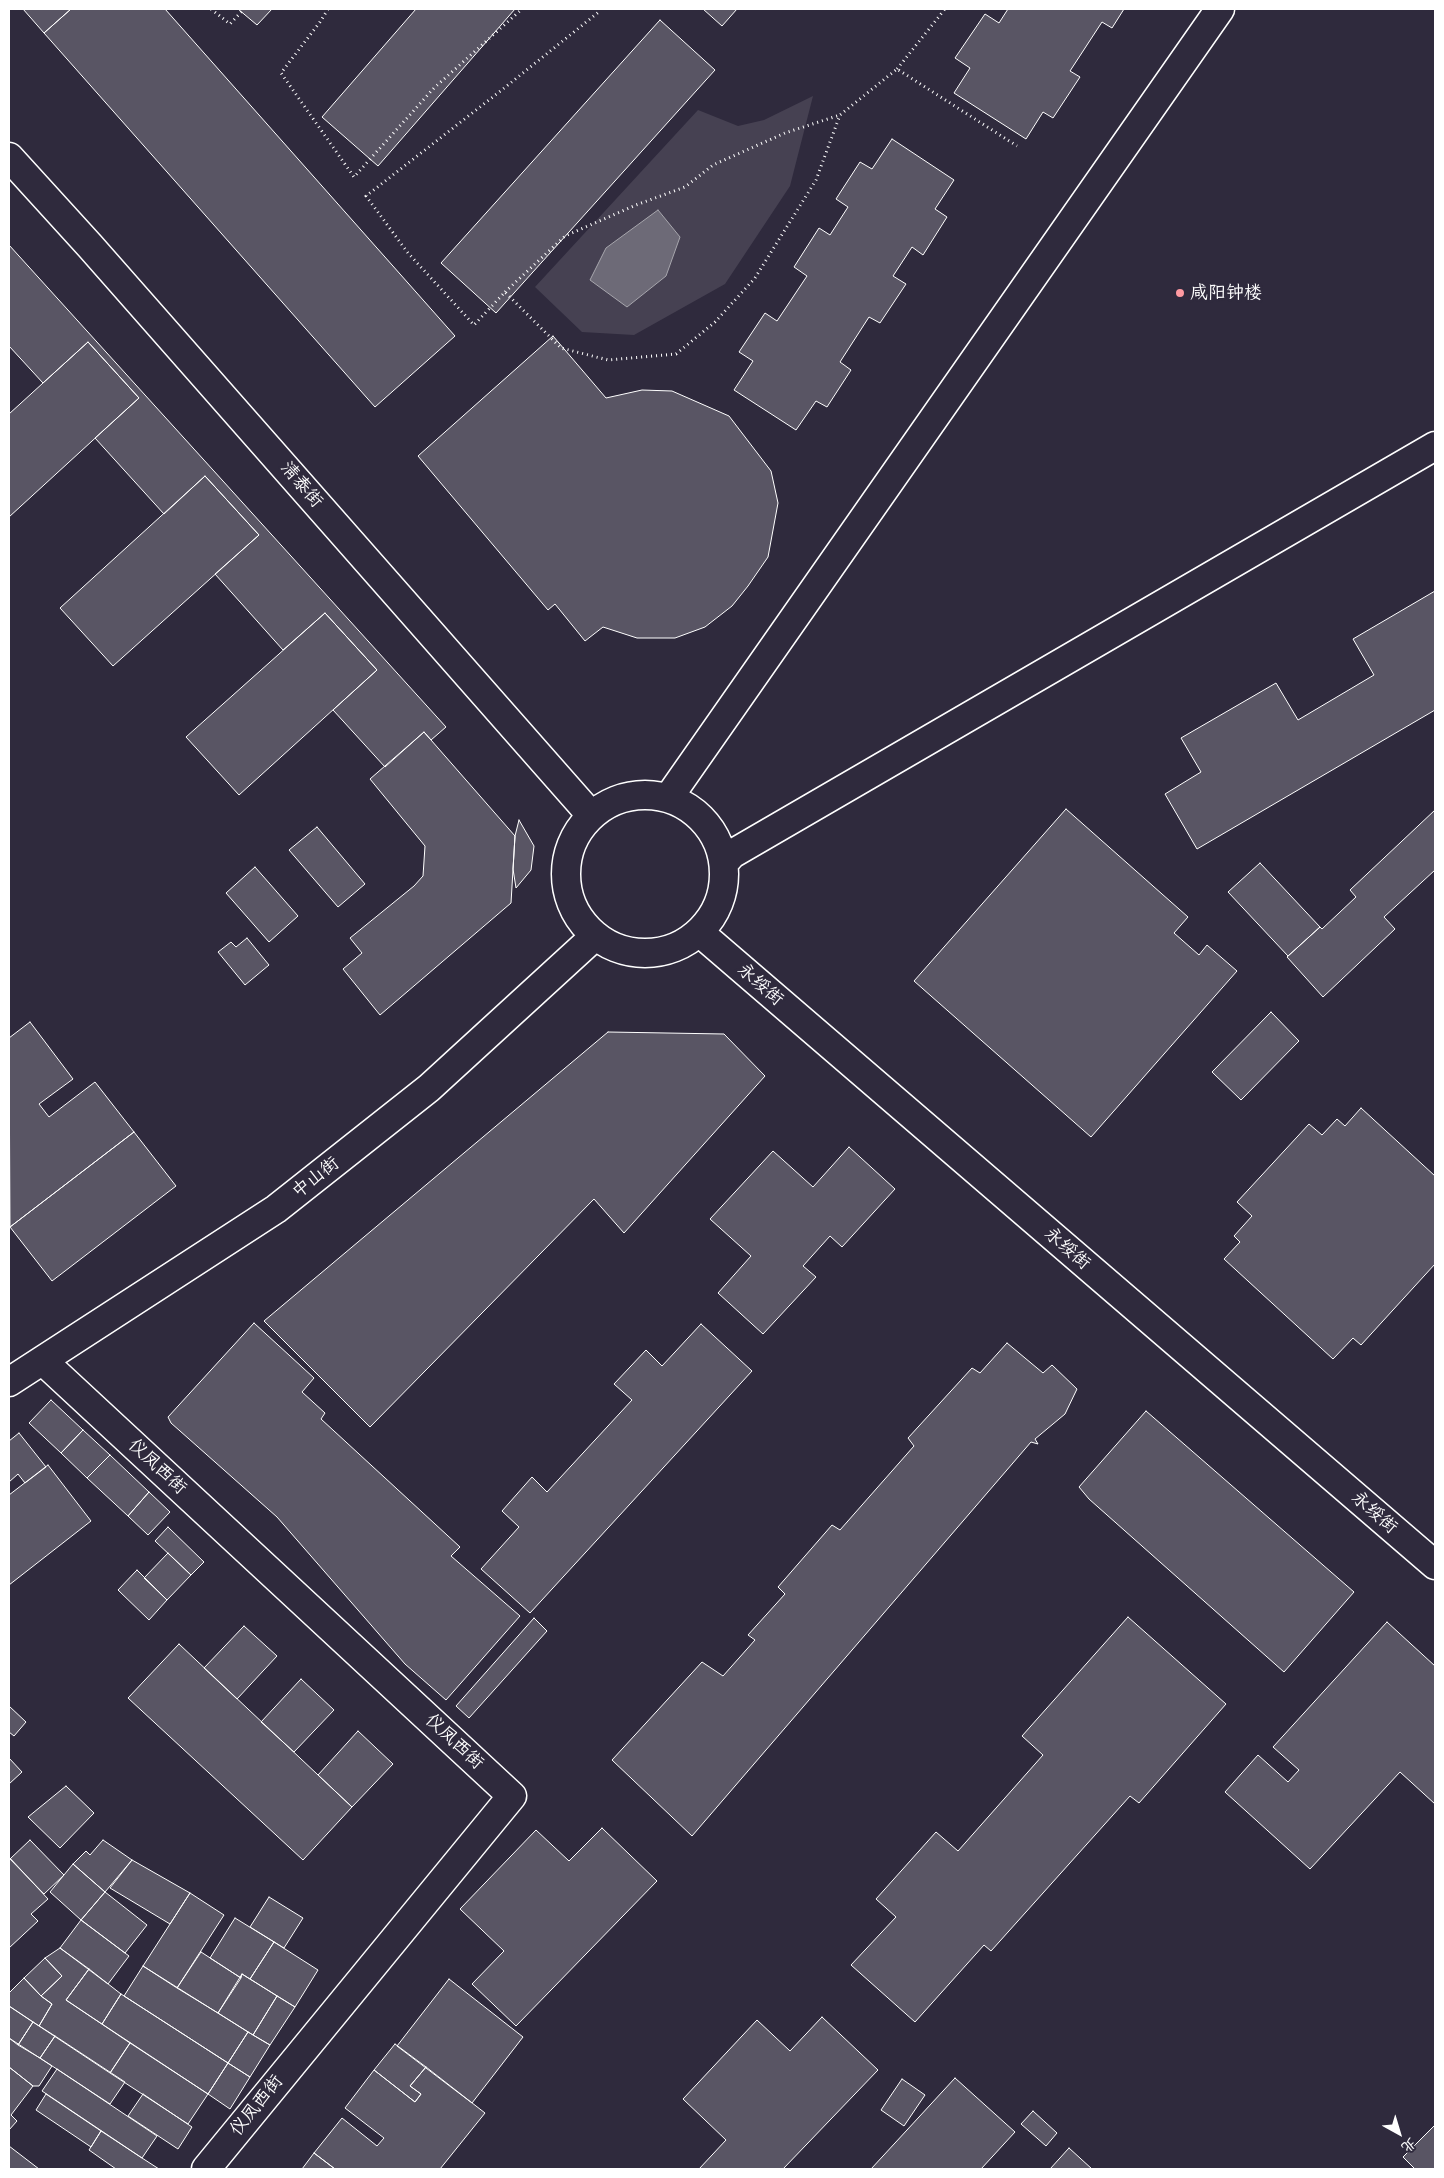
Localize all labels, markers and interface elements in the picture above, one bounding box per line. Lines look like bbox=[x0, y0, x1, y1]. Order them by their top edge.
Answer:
place label: 咸阳钟楼 bbox=[1190, 282, 1262, 304]
marker: 咸阳钟楼 bbox=[1174, 287, 1186, 299]
street label: 清泰街 bbox=[275, 458, 327, 512]
street label: 永绥街 bbox=[733, 959, 787, 1011]
street label: 中山街 bbox=[288, 1153, 344, 1203]
street label: 永绥街 bbox=[1040, 1223, 1094, 1275]
street label: 仪凤西街 bbox=[123, 1435, 191, 1499]
street label: 永绥街 bbox=[1347, 1487, 1401, 1539]
street label: 仪凤西街 bbox=[420, 1710, 488, 1774]
street label: 仪凤西街 bbox=[226, 2071, 288, 2141]
north arrow bbox=[1374, 2108, 1424, 2158]
text: 北 bbox=[1398, 2134, 1420, 2156]

